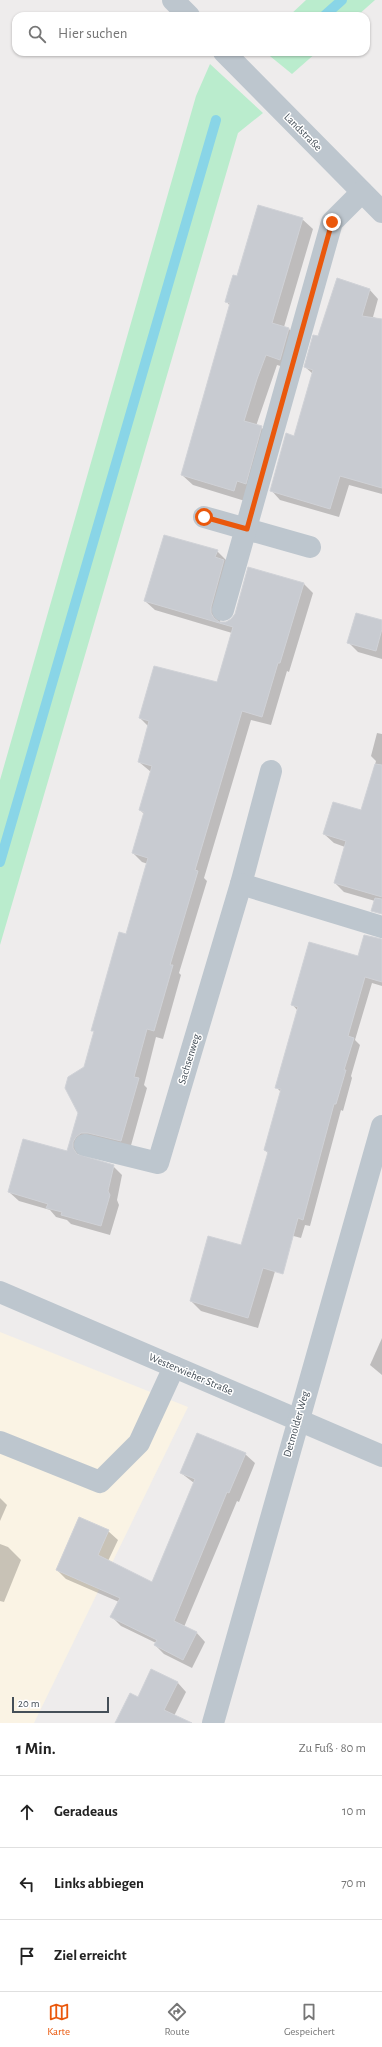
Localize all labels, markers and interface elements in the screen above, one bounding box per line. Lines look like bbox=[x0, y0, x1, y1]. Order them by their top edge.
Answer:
search box bbox=[12, 12, 370, 56]
icon: search bbox=[26, 23, 48, 45]
text: Hier suchen bbox=[58, 26, 128, 41]
street label: Landstraße bbox=[282, 111, 324, 153]
route end bbox=[323, 213, 341, 231]
route start bbox=[195, 508, 213, 526]
street label: Sachsenweg bbox=[176, 1032, 202, 1086]
street label: Westerwieher Straße bbox=[147, 1351, 235, 1397]
street label: Detmolder Weg bbox=[281, 1389, 311, 1458]
scale bar bbox=[12, 1695, 109, 1714]
text: 20 m bbox=[18, 1698, 39, 1709]
text: 1 Min. bbox=[16, 1740, 56, 1757]
text: Zu Fuß · 80 m bbox=[299, 1742, 366, 1755]
icon: ahead bbox=[16, 1801, 38, 1823]
text: Geradeaus bbox=[54, 1804, 118, 1819]
text: 10 m bbox=[342, 1805, 366, 1818]
icon: left bbox=[16, 1873, 38, 1895]
text: Links abbiegen bbox=[54, 1876, 144, 1891]
text: 70 m bbox=[341, 1877, 366, 1890]
icon: arrive bbox=[16, 1945, 38, 1967]
text: Ziel erreicht bbox=[54, 1948, 127, 1963]
tab: Karte bbox=[47, 2001, 70, 2038]
tab: Route bbox=[164, 2001, 190, 2038]
tab: Gespeichert bbox=[284, 2001, 335, 2038]

